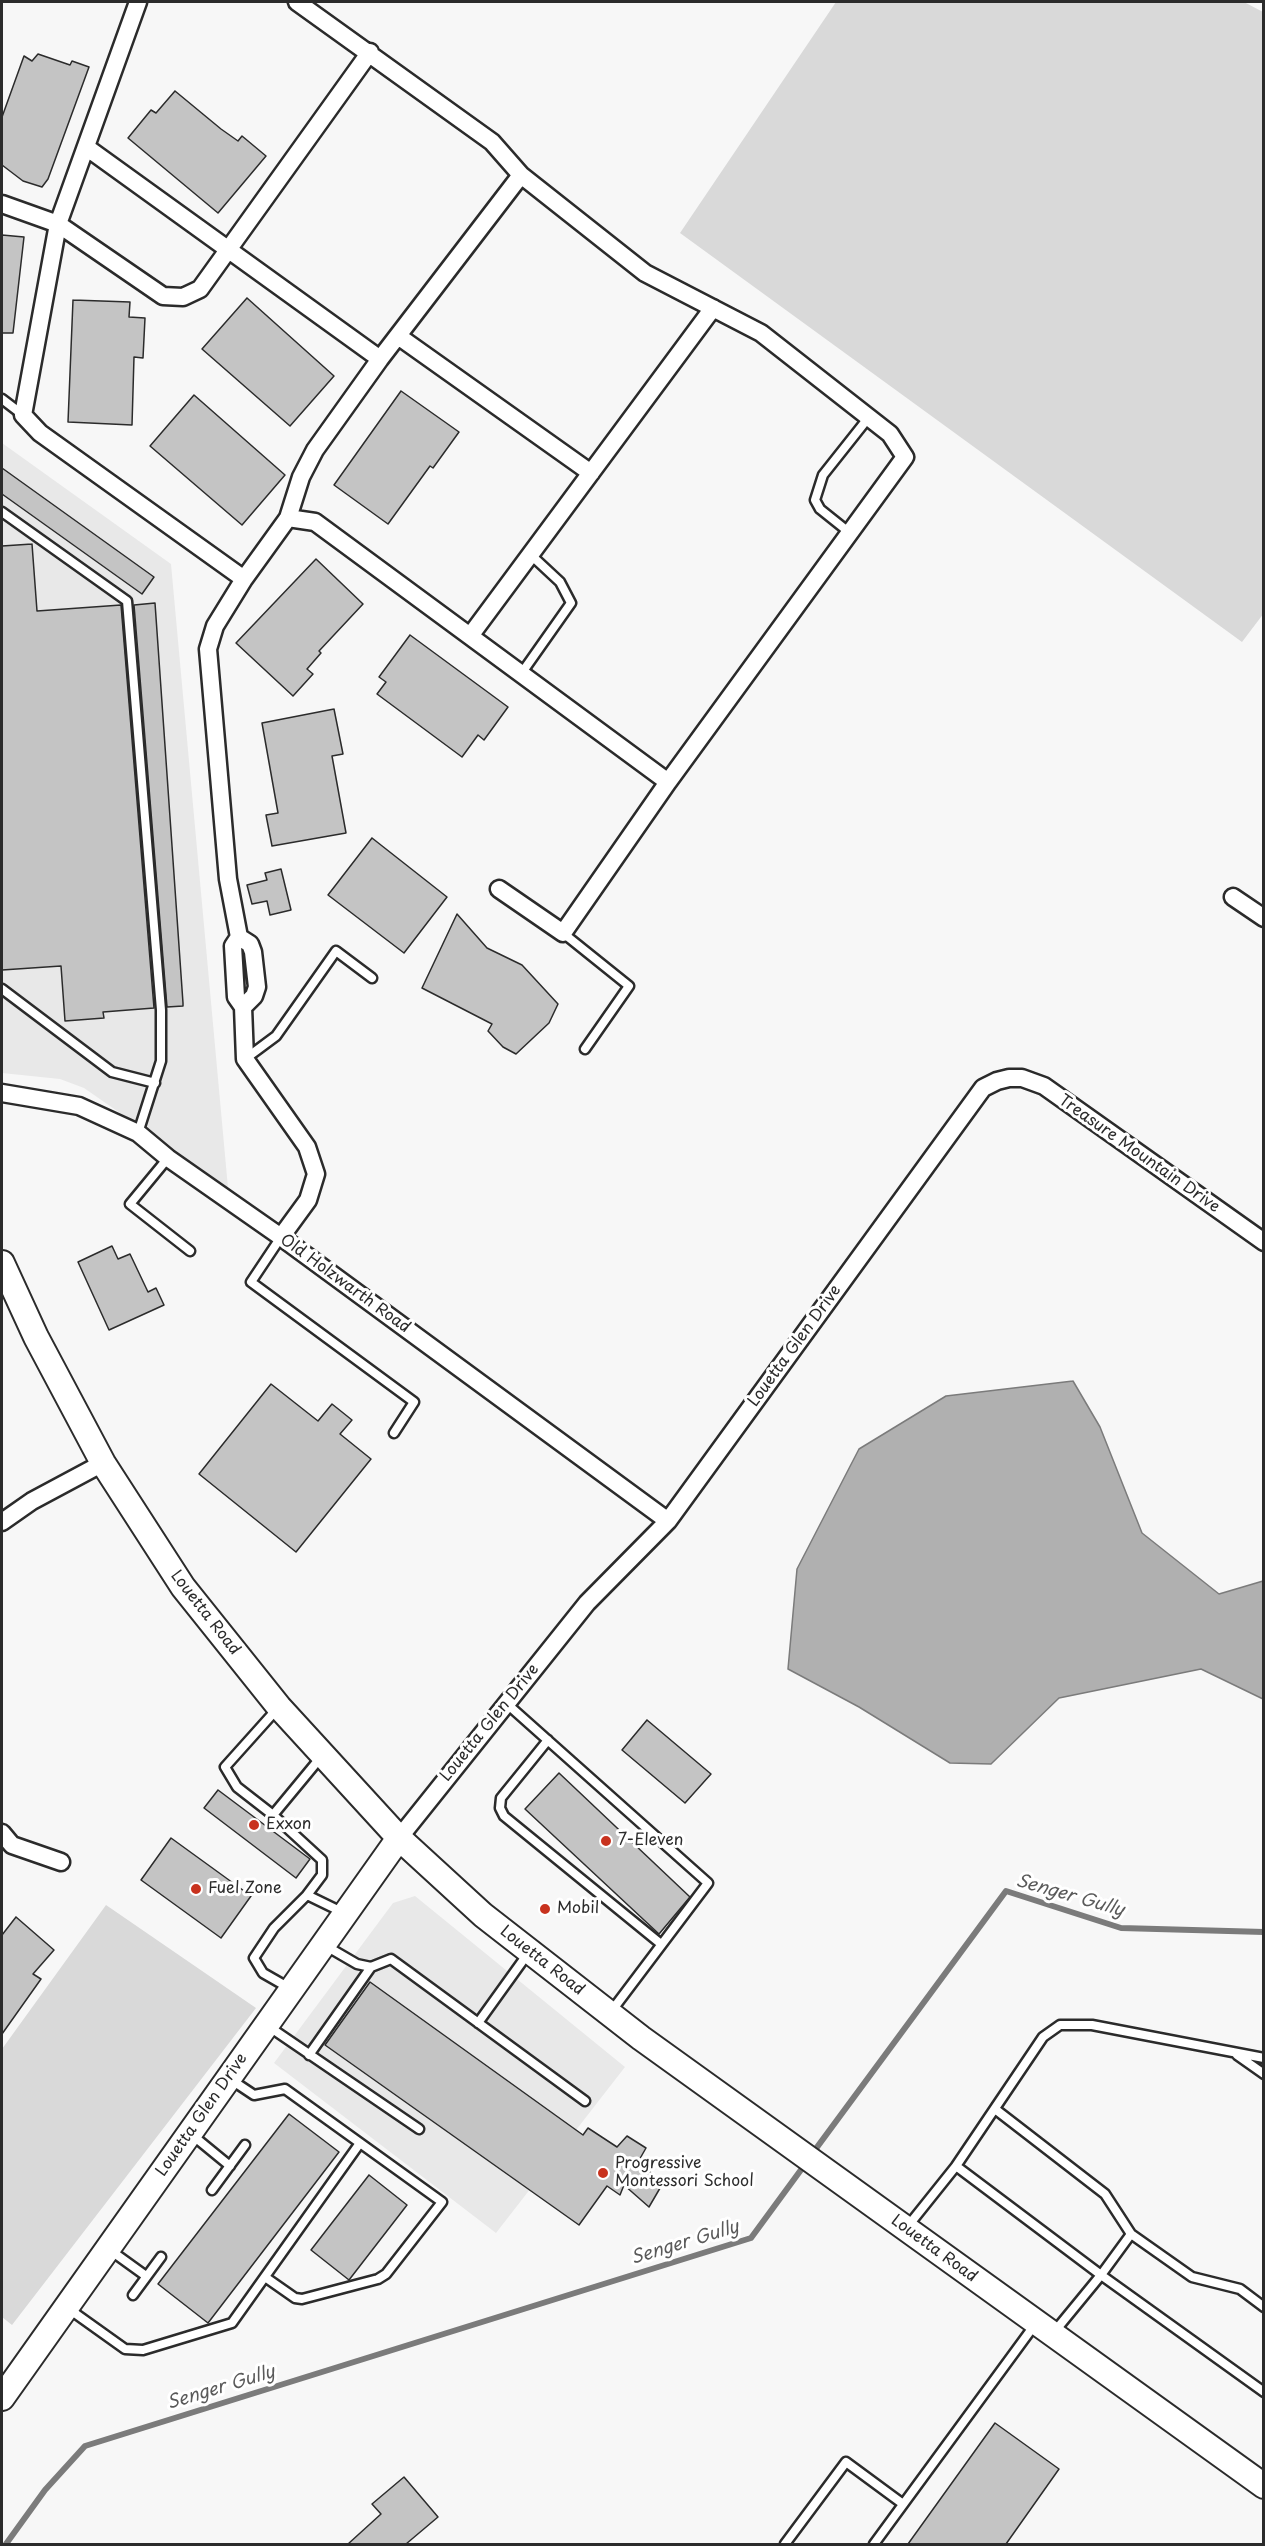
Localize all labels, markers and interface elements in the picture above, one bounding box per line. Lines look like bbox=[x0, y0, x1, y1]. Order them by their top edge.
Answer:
street label: Treasure Mountain Drive bbox=[1055, 1091, 1223, 1217]
street label: Old Holzwarth Road bbox=[276, 1230, 414, 1338]
street label: Louetta Glen Drive bbox=[744, 1281, 846, 1411]
street label: Louetta Road bbox=[166, 1567, 244, 1659]
street label: Louetta Glen Drive bbox=[437, 1660, 543, 1786]
place label: Exxon bbox=[266, 1815, 311, 1835]
marker: Exxon bbox=[247, 1818, 261, 1832]
place label: 7-Eleven bbox=[618, 1831, 683, 1851]
marker: 7-Eleven bbox=[599, 1834, 613, 1848]
water label: Senger Gully bbox=[1013, 1870, 1127, 1922]
place label: Fuel Zone bbox=[208, 1879, 282, 1899]
marker: Fuel Zone bbox=[189, 1882, 203, 1896]
place label: Mobil bbox=[557, 1899, 599, 1919]
marker: Mobil bbox=[538, 1902, 552, 1916]
street label: Louetta Road bbox=[496, 1922, 588, 2000]
street label: Louetta Glen Drive bbox=[152, 2050, 252, 2180]
place label: Progressive Montessori School bbox=[615, 2154, 754, 2192]
marker: Progressive Montessori School bbox=[596, 2166, 610, 2180]
street label: Louetta Road bbox=[887, 2211, 981, 2287]
water label: Senger Gully bbox=[628, 2216, 742, 2270]
water label: Senger Gully bbox=[164, 2361, 278, 2415]

